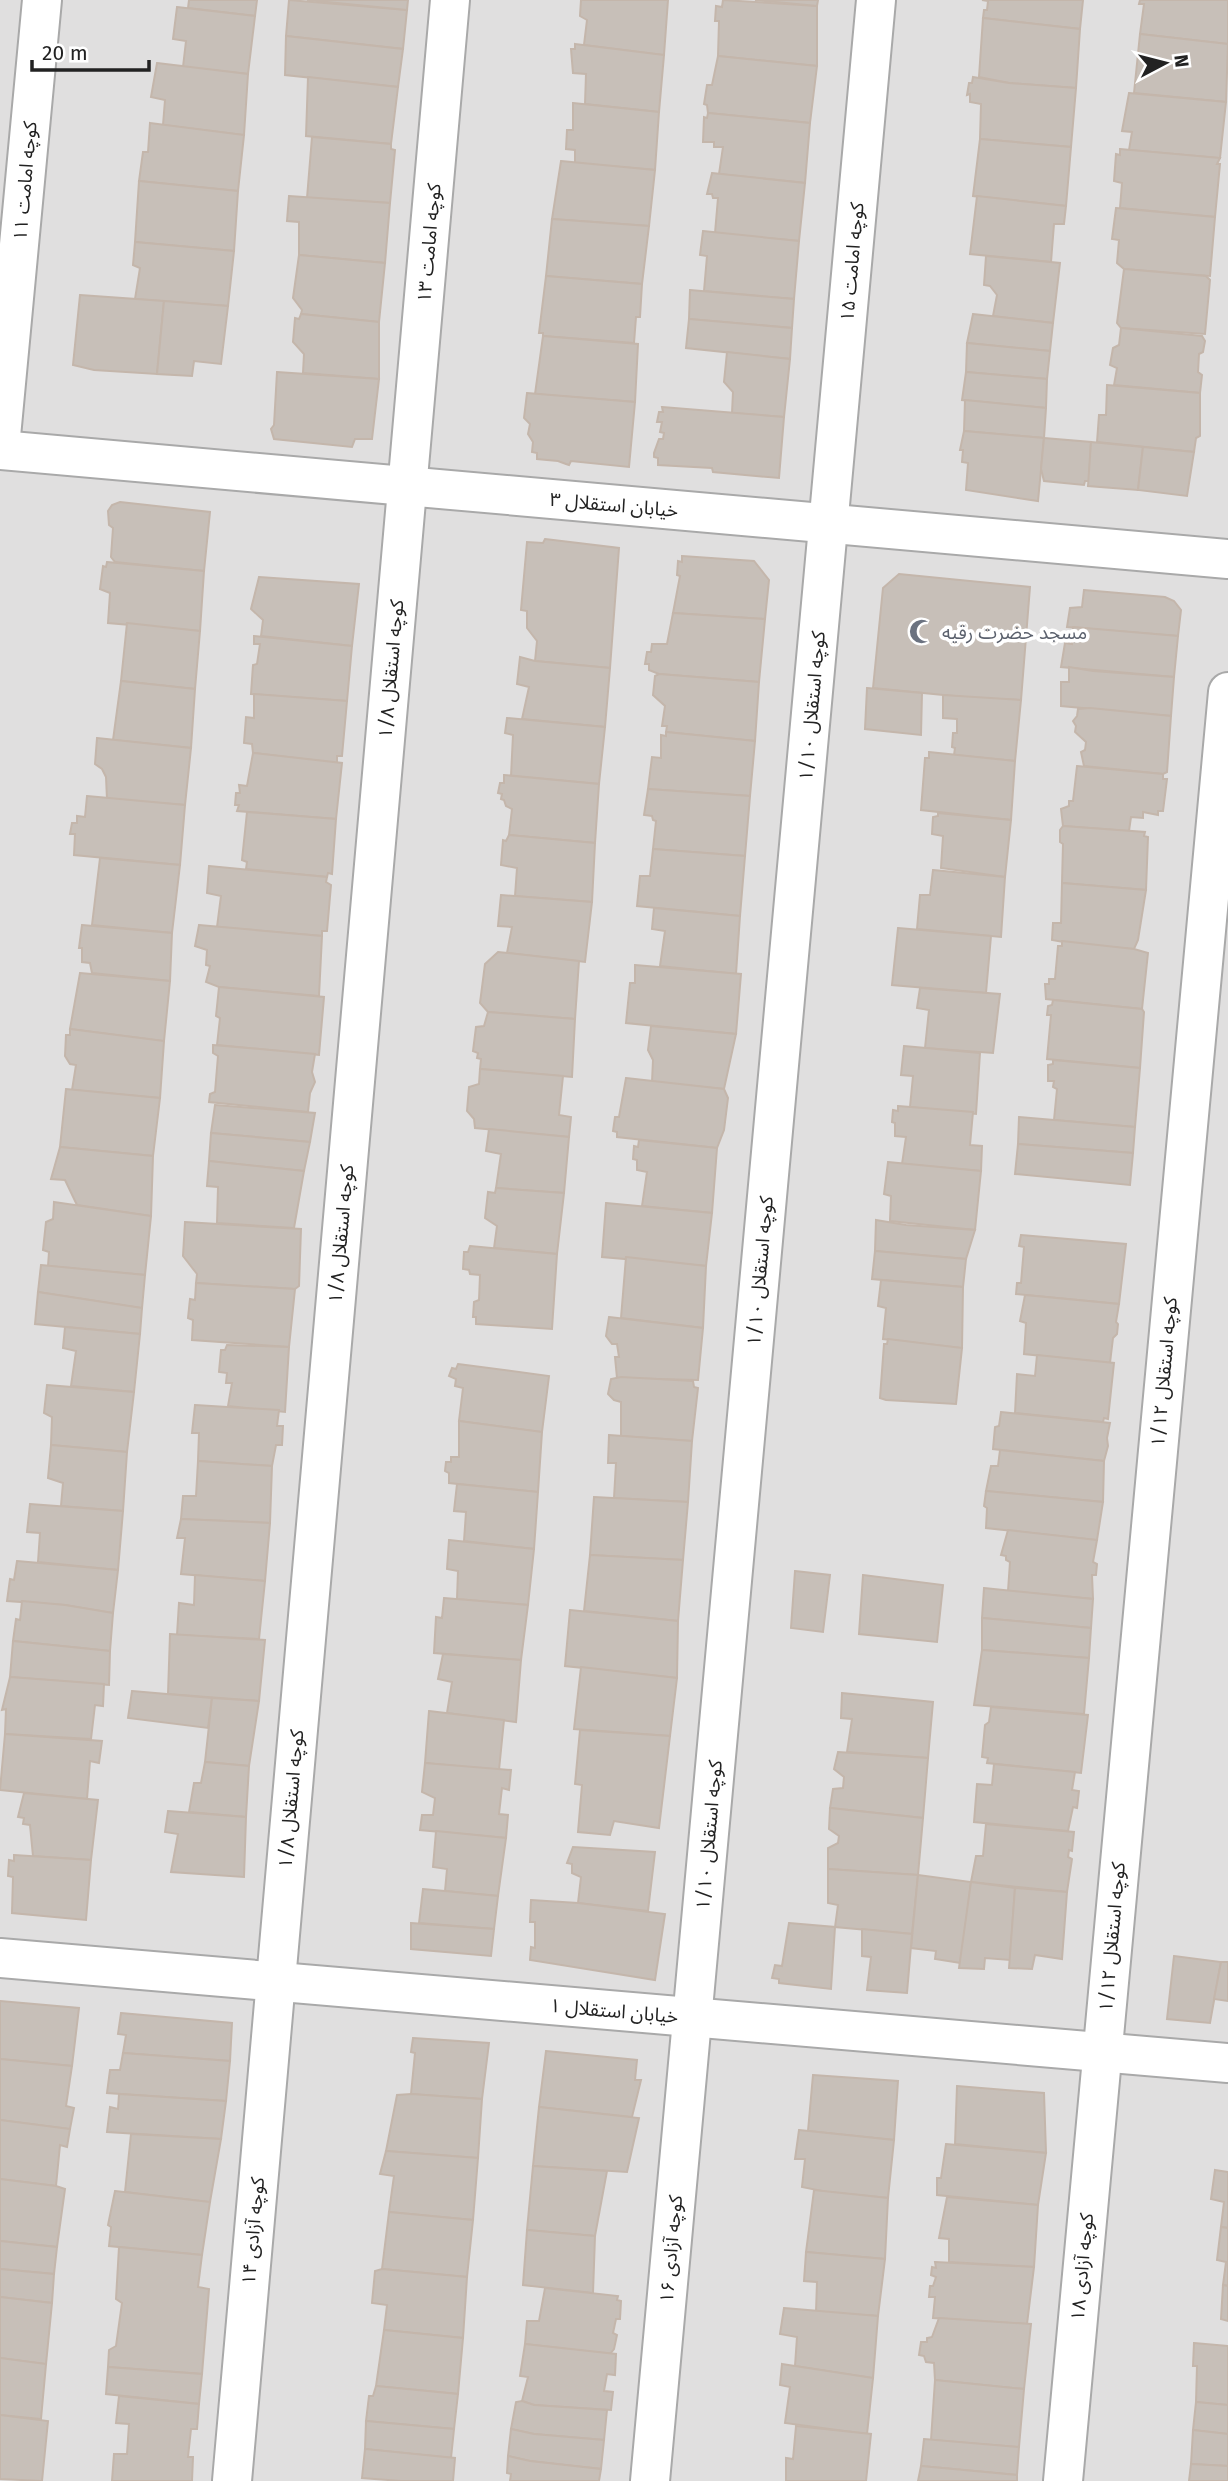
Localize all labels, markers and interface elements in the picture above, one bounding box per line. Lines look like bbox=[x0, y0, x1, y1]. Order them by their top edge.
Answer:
scale bar bbox=[32, 28, 149, 72]
north arrow bbox=[1130, 28, 1200, 98]
text: 20 m bbox=[42, 40, 88, 66]
text: N bbox=[1169, 53, 1194, 69]
street label: کوچه امامت ۱۱ bbox=[8, 119, 43, 242]
street label: کوچه امامت ۱۳ bbox=[412, 181, 447, 304]
street label: کوچه امامت ۱۵ bbox=[835, 200, 870, 323]
street label: خیابان استقلال ۳ bbox=[549, 488, 679, 522]
street label: کوچه استقلال ۱/۸ bbox=[373, 597, 410, 740]
mosque icon: مسجد حضرت رقیه bbox=[908, 618, 936, 646]
place label: مسجد حضرت رقیه bbox=[942, 621, 1087, 644]
street label: کوچه استقلال ۱/۱۰ bbox=[794, 629, 831, 782]
street label: کوچه استقلال ۱/۸ bbox=[323, 1162, 360, 1305]
street label: کوچه استقلال ۱/۱۰ bbox=[742, 1194, 779, 1347]
street label: کوچه استقلال ۱/۱۲ bbox=[1146, 1295, 1183, 1448]
street label: کوچه استقلال ۱/۸ bbox=[273, 1727, 310, 1870]
street label: کوچه استقلال ۱/۱۰ bbox=[691, 1758, 728, 1911]
street label: کوچه استقلال ۱/۱۲ bbox=[1094, 1860, 1131, 2013]
street label: خیابان استقلال ۱ bbox=[549, 1994, 679, 2028]
street label: کوچه آزادی ۱۴ bbox=[237, 2175, 270, 2286]
street label: کوچه آزادی ۱۶ bbox=[655, 2193, 688, 2304]
street label: کوچه آزادی ۱۸ bbox=[1066, 2211, 1099, 2322]

